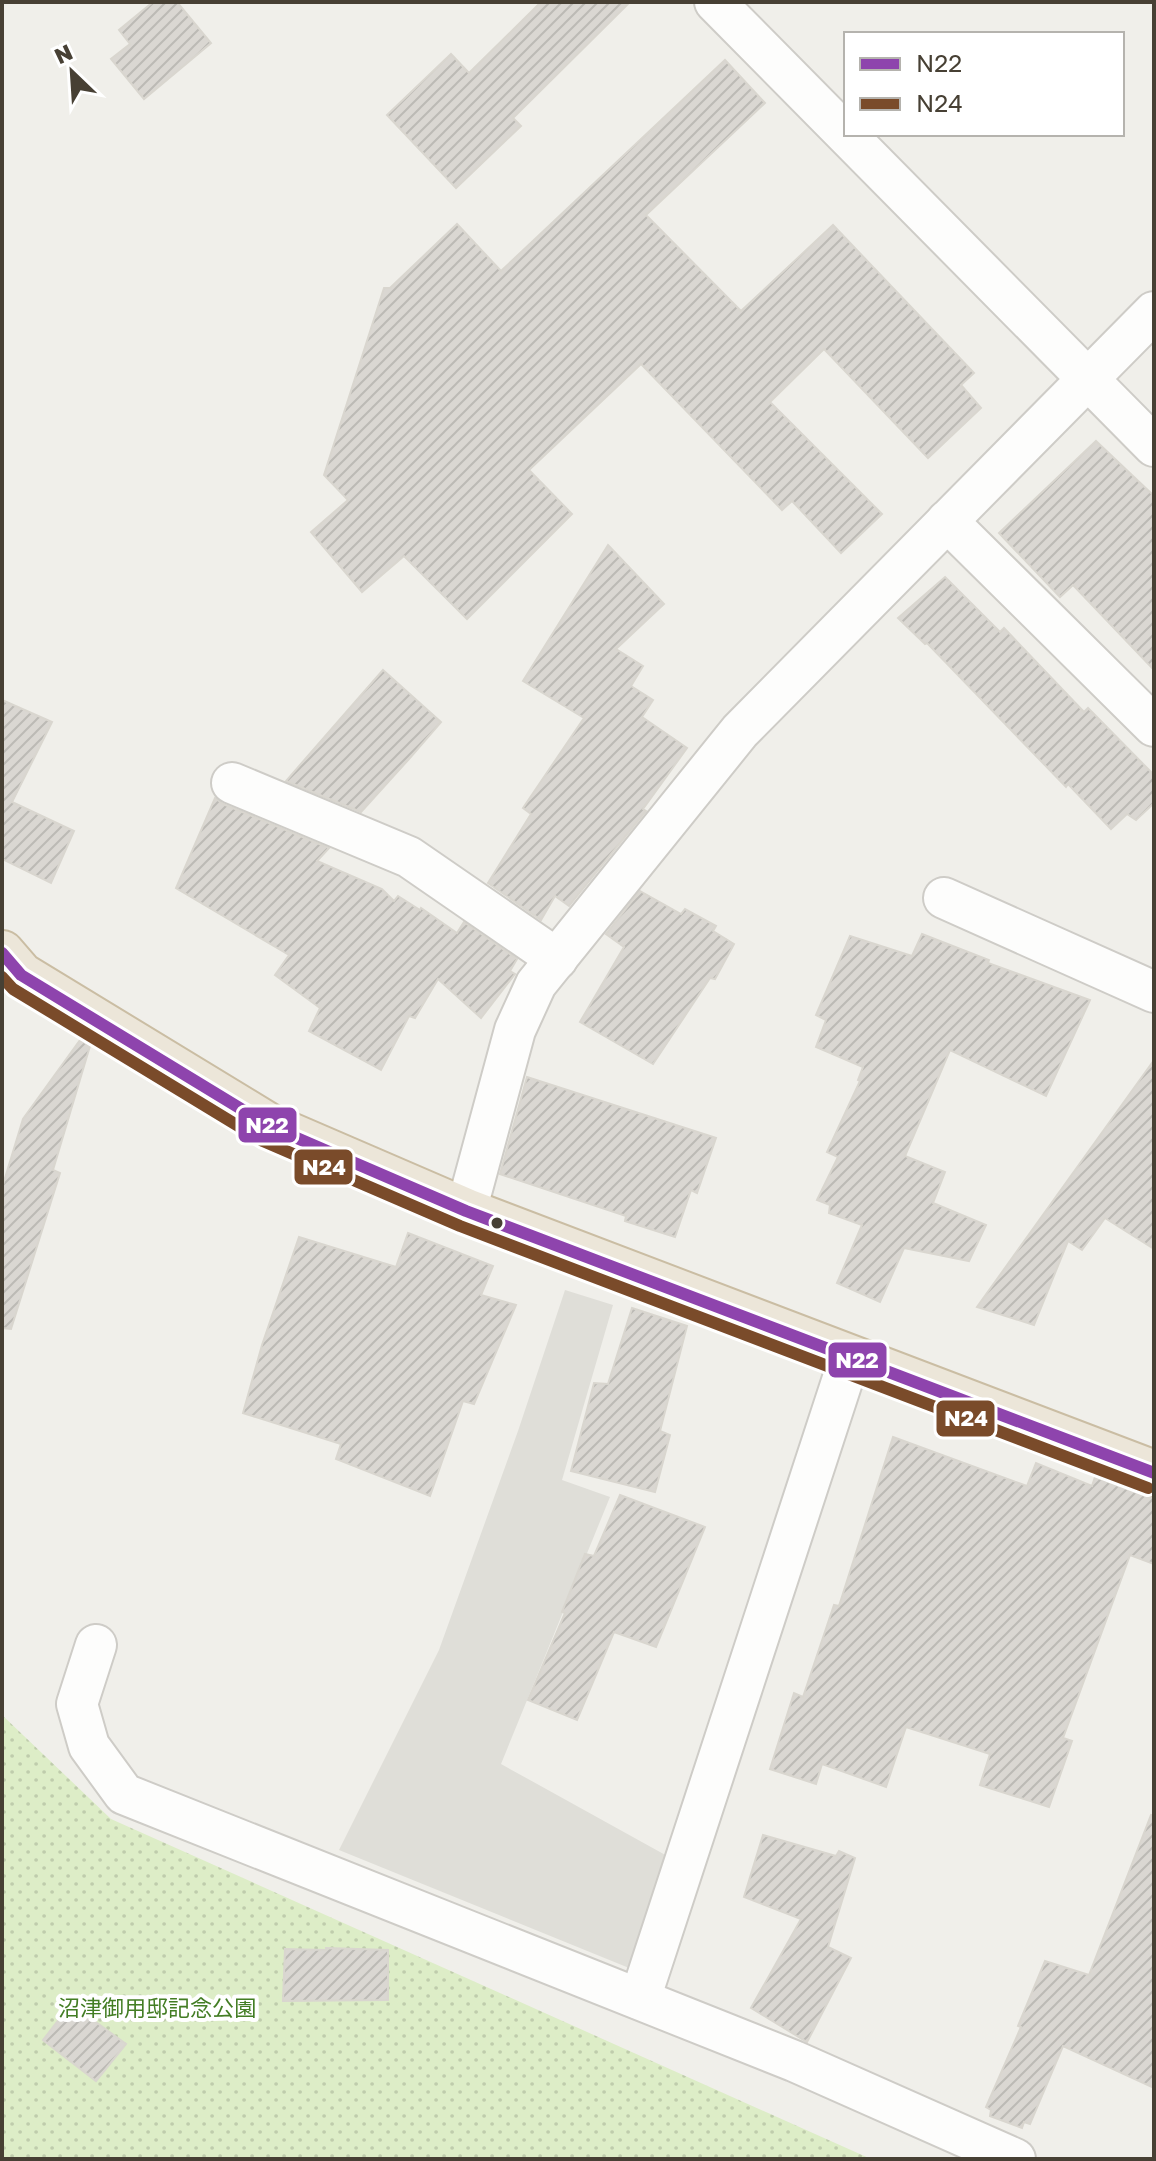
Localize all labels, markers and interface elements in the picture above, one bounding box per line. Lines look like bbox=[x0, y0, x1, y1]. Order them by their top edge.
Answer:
north arrow bbox=[32, 32, 112, 112]
legend bbox=[844, 32, 1124, 136]
text: N bbox=[50, 38, 77, 69]
text: N22 bbox=[916, 48, 962, 77]
text: N24 bbox=[916, 88, 963, 117]
line badge: N22 bbox=[237, 1106, 298, 1144]
text: N22 bbox=[245, 1111, 289, 1138]
line badge: N24 bbox=[293, 1148, 354, 1186]
text: N24 bbox=[302, 1153, 346, 1180]
unlabelled marker bbox=[489, 1215, 505, 1231]
line badge: N22 bbox=[827, 1341, 888, 1379]
text: N22 bbox=[835, 1346, 879, 1373]
line badge: N24 bbox=[935, 1399, 996, 1438]
text: N24 bbox=[944, 1404, 988, 1431]
park label: 沼津御用邸記念公園 bbox=[58, 1994, 256, 2021]

